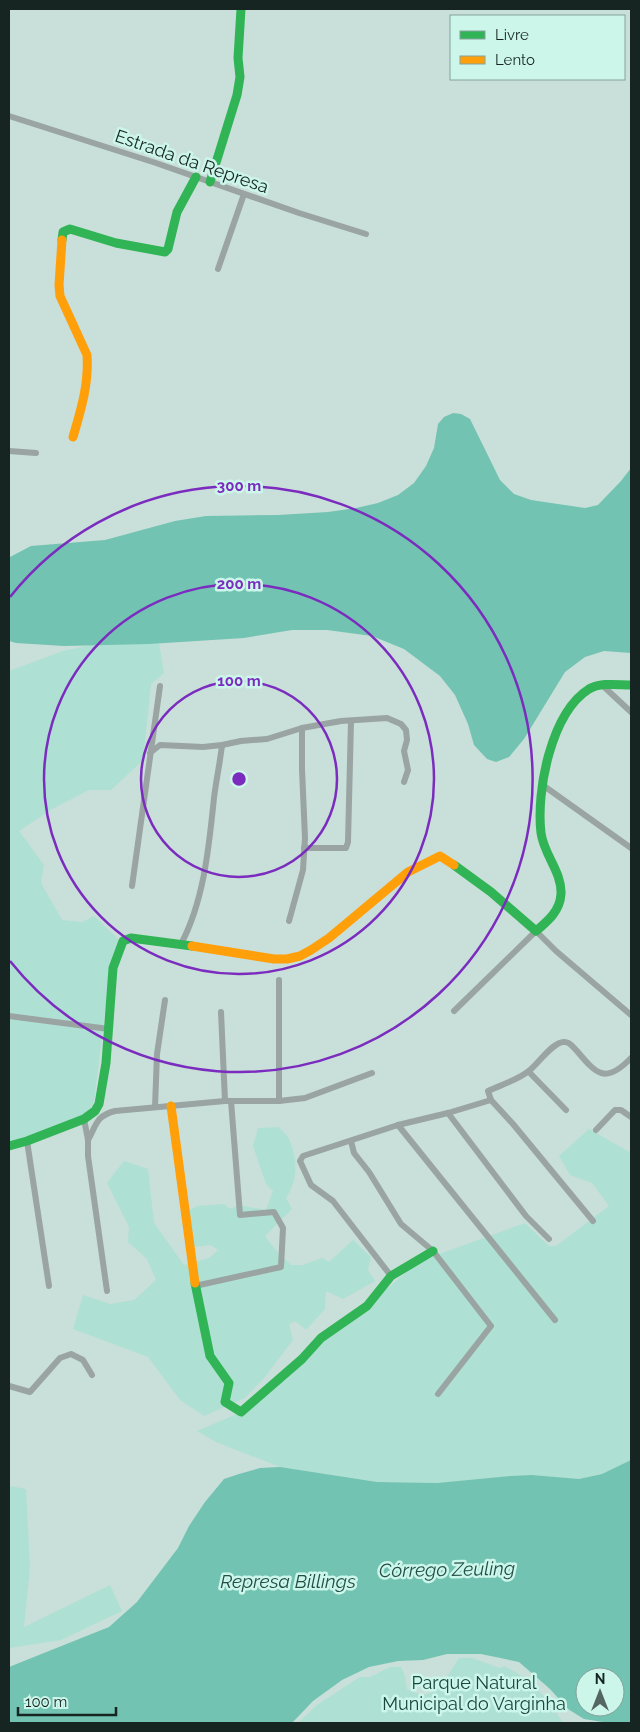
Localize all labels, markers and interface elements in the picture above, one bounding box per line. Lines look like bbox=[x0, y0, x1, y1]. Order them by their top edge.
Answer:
legend bbox=[450, 15, 625, 80]
text: Livre bbox=[495, 26, 529, 44]
text: Lento bbox=[495, 51, 535, 69]
street label: Estrada da Represa bbox=[112, 125, 272, 197]
text: 300 m bbox=[217, 477, 261, 495]
text: 200 m bbox=[217, 575, 261, 593]
text: 100 m bbox=[217, 672, 261, 690]
centre of rings bbox=[230, 770, 248, 788]
water label: Córrego Zeuling bbox=[379, 1557, 515, 1581]
water label: Represa Billings bbox=[220, 1570, 356, 1592]
north arrow bbox=[575, 1667, 625, 1717]
text: N bbox=[595, 1671, 605, 1687]
park label: Parque Natural Municipal do Varginha bbox=[382, 1672, 566, 1714]
scale bar bbox=[18, 1684, 115, 1716]
text: 100 m bbox=[25, 1693, 67, 1711]

